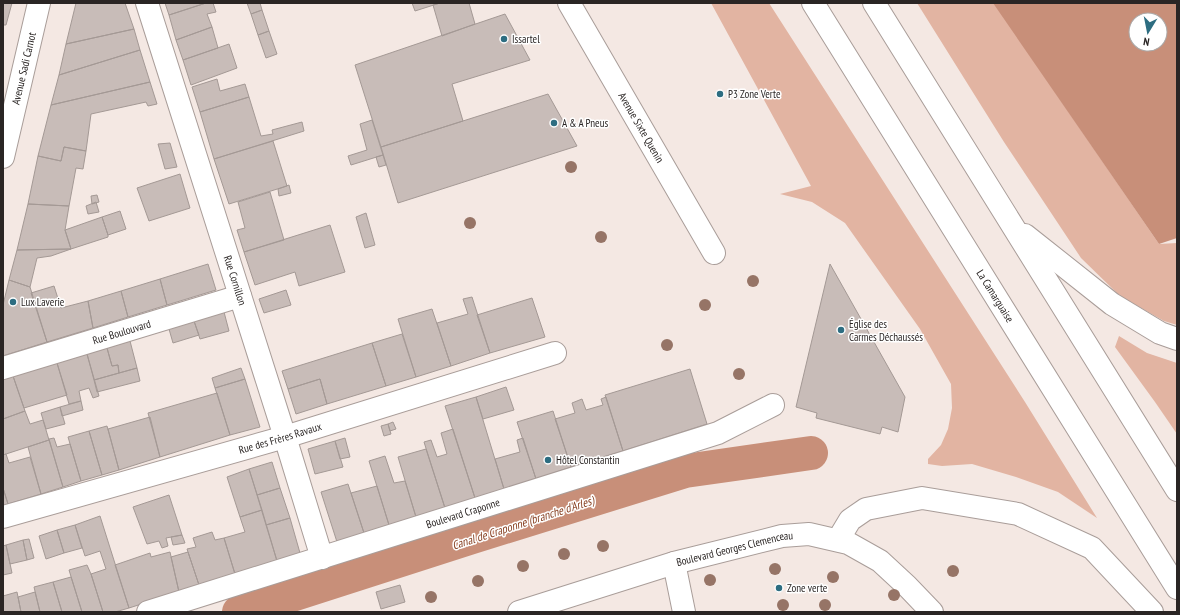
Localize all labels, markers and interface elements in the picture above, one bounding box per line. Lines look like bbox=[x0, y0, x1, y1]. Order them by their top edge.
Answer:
north arrow bbox=[1128, 12, 1168, 52]
street label: Avenue Sadi Carnot bbox=[8, 31, 39, 106]
place label: Issartel bbox=[512, 32, 540, 46]
marker: Issartel bbox=[499, 34, 509, 44]
text: N bbox=[1142, 34, 1150, 49]
place label: P3 Zone Verte bbox=[728, 87, 781, 101]
marker: P3 Zone Verte bbox=[715, 89, 725, 99]
street label: Avenue Sixte Quenin bbox=[615, 90, 667, 165]
place label: A & A Pneus bbox=[562, 116, 608, 130]
marker: A & A Pneus bbox=[549, 118, 559, 128]
street label: Rue Cornillon bbox=[221, 254, 250, 307]
street label: La Camarguaise bbox=[974, 267, 1017, 325]
place label: Lux Laverie bbox=[21, 295, 65, 309]
marker: Lux Laverie bbox=[8, 297, 18, 307]
street label: Rue Boulouvard bbox=[91, 316, 153, 347]
place label: Église des Carmes Déchaussés bbox=[849, 317, 923, 344]
marker: Église des Carmes Déchaussés bbox=[836, 325, 846, 335]
street label: Rue des Frères Ravaux bbox=[237, 419, 324, 457]
place label: Hôtel Constantin bbox=[556, 453, 620, 467]
marker: Hôtel Constantin bbox=[543, 455, 553, 465]
water label: Canal de Craponne (branche d'Arles) bbox=[450, 492, 597, 553]
street label: Boulevard Craponne bbox=[424, 495, 502, 531]
street label: Boulevard Georges Clemenceau bbox=[675, 528, 794, 569]
place label: Zone verte bbox=[787, 581, 828, 595]
marker: Zone verte bbox=[774, 583, 784, 593]

